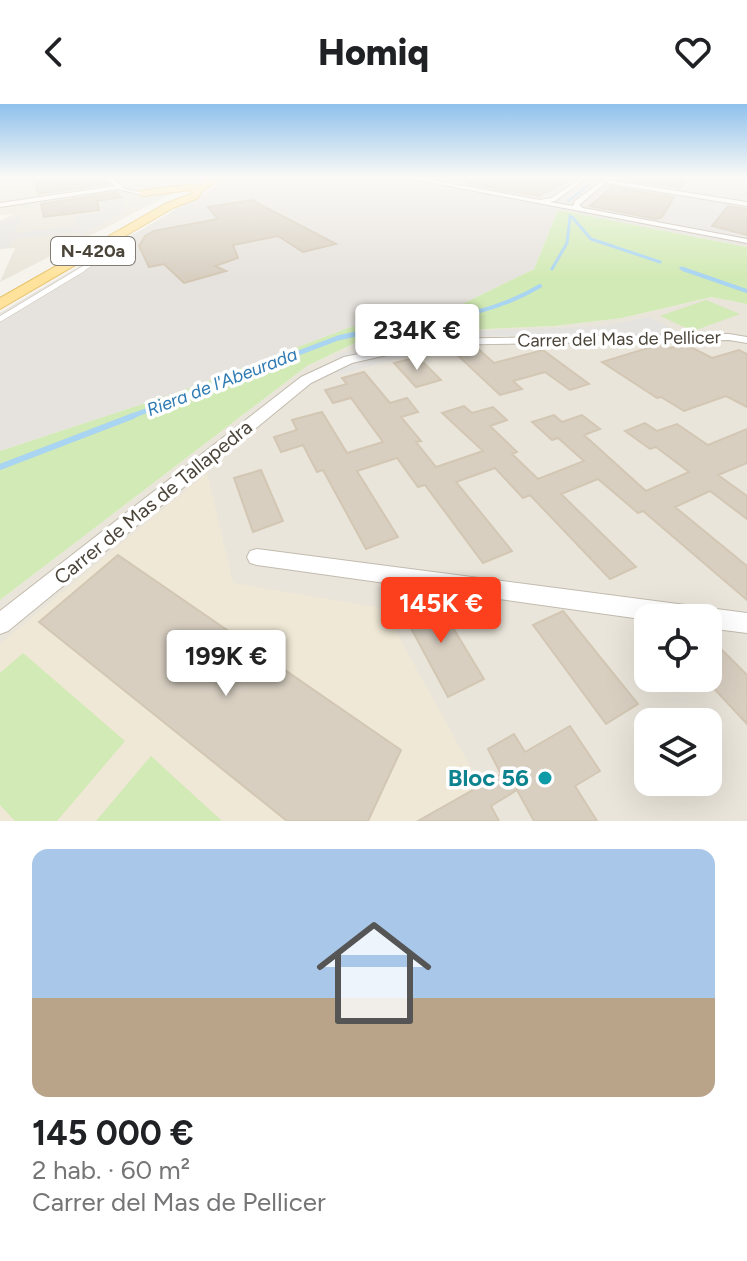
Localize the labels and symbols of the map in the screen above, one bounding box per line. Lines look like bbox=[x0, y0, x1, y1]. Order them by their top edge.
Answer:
road number: N-420a bbox=[51, 237, 135, 265]
pin: 234K € bbox=[352, 304, 482, 372]
street label: Carrer del Mas de Pellicer bbox=[517, 326, 721, 352]
water label: Riera de l'Abeurada bbox=[144, 343, 301, 421]
street label: Carrer de Mas de Tallapedra bbox=[49, 415, 257, 589]
pin: 145K € bbox=[376, 577, 506, 645]
pin: 199K € bbox=[161, 630, 291, 698]
place label: Bloc 56 bbox=[448, 763, 529, 792]
marker: Bloc 56 bbox=[536, 769, 554, 787]

